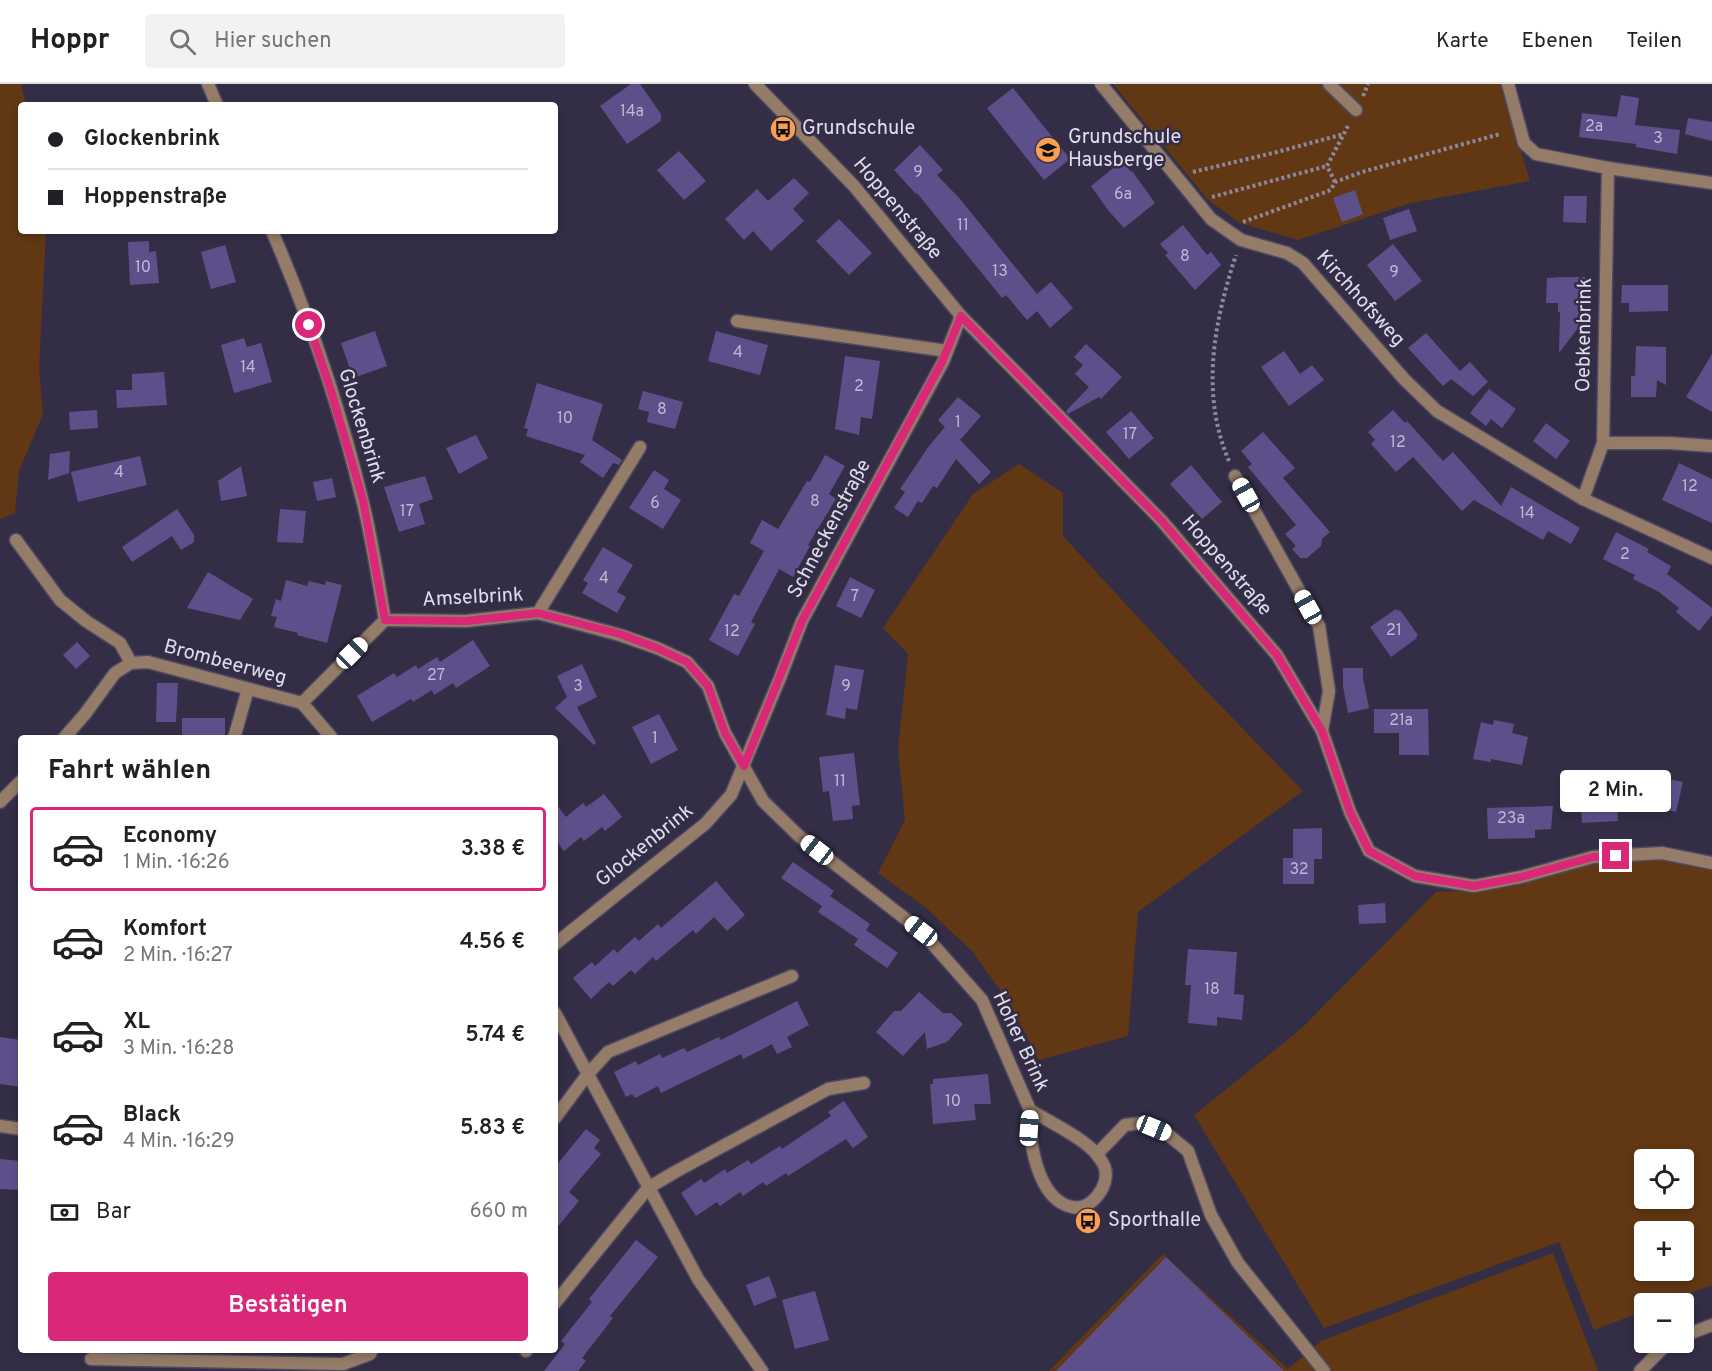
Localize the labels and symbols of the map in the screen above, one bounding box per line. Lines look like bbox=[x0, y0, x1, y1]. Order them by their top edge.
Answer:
house number: 14a bbox=[620, 102, 644, 122]
bus stop icon: Grundschule bbox=[768, 114, 798, 144]
place label: Grundschule bbox=[802, 116, 915, 142]
house number: 2a bbox=[1585, 117, 1603, 137]
place label: Grundschule Hausberge bbox=[1068, 125, 1181, 174]
house number: 3 bbox=[1653, 129, 1663, 149]
school or university icon: Grundschule Hausberge bbox=[1033, 135, 1063, 165]
street label: Hoppenstraße bbox=[847, 152, 947, 266]
house number: 9 bbox=[913, 163, 923, 183]
house number: 6a bbox=[1114, 185, 1132, 205]
house number: 11 bbox=[957, 216, 969, 236]
street label: Kirchhofsweg bbox=[1310, 245, 1410, 353]
house number: 8 bbox=[1180, 247, 1190, 267]
house number: 10 bbox=[135, 258, 151, 278]
house number: 13 bbox=[992, 262, 1008, 282]
house number: 9 bbox=[1389, 263, 1399, 283]
street label: Oebkenbrink bbox=[1571, 278, 1599, 392]
route start bbox=[295, 311, 322, 338]
house number: 4 bbox=[733, 343, 743, 363]
house number: 14 bbox=[240, 358, 256, 378]
street label: Glockenbrink bbox=[331, 366, 391, 486]
house number: 2 bbox=[854, 377, 864, 397]
house number: 8 bbox=[657, 400, 667, 420]
house number: 10 bbox=[557, 409, 573, 429]
house number: 1 bbox=[955, 413, 961, 433]
house number: 17 bbox=[1123, 425, 1137, 445]
house number: 12 bbox=[1390, 433, 1406, 453]
street label: Schneckenstraße bbox=[782, 455, 878, 603]
house number: 4 bbox=[114, 463, 124, 483]
car bbox=[1229, 475, 1263, 515]
house number: 12 bbox=[1682, 477, 1698, 497]
house number: 8 bbox=[810, 492, 820, 512]
house number: 6 bbox=[650, 494, 660, 514]
house number: 17 bbox=[400, 502, 414, 522]
house number: 14 bbox=[1519, 504, 1535, 524]
street label: Hoppenstraße bbox=[1175, 510, 1277, 622]
house number: 2 bbox=[1620, 545, 1630, 565]
house number: 4 bbox=[599, 569, 609, 589]
street label: Amselbrink bbox=[422, 582, 524, 614]
house number: 7 bbox=[851, 587, 859, 607]
car bbox=[1291, 587, 1325, 627]
house number: 21 bbox=[1386, 621, 1402, 641]
house number: 12 bbox=[724, 622, 740, 642]
street label: Brombeerweg bbox=[161, 634, 289, 692]
car bbox=[333, 634, 371, 672]
house number: 27 bbox=[427, 666, 445, 686]
house number: 3 bbox=[573, 677, 583, 697]
house number: 9 bbox=[841, 677, 851, 697]
house number: 21a bbox=[1389, 711, 1413, 731]
house number: 1 bbox=[652, 729, 658, 749]
callout: 2 Min. bbox=[1560, 769, 1672, 811]
house number: 11 bbox=[834, 772, 846, 792]
street label: Glockenbrink bbox=[591, 799, 699, 893]
house number: 23a bbox=[1497, 809, 1525, 829]
car bbox=[797, 832, 837, 868]
route end bbox=[1602, 842, 1629, 869]
house number: 32 bbox=[1289, 860, 1309, 880]
car bbox=[901, 913, 941, 949]
house number: 18 bbox=[1204, 980, 1220, 1000]
street label: Hoher Brink bbox=[985, 988, 1055, 1096]
house number: 10 bbox=[945, 1092, 961, 1112]
car bbox=[1019, 1109, 1039, 1147]
car bbox=[1134, 1113, 1174, 1143]
bus stop icon: Sporthalle bbox=[1073, 1206, 1103, 1236]
place label: Sporthalle bbox=[1108, 1208, 1201, 1234]

